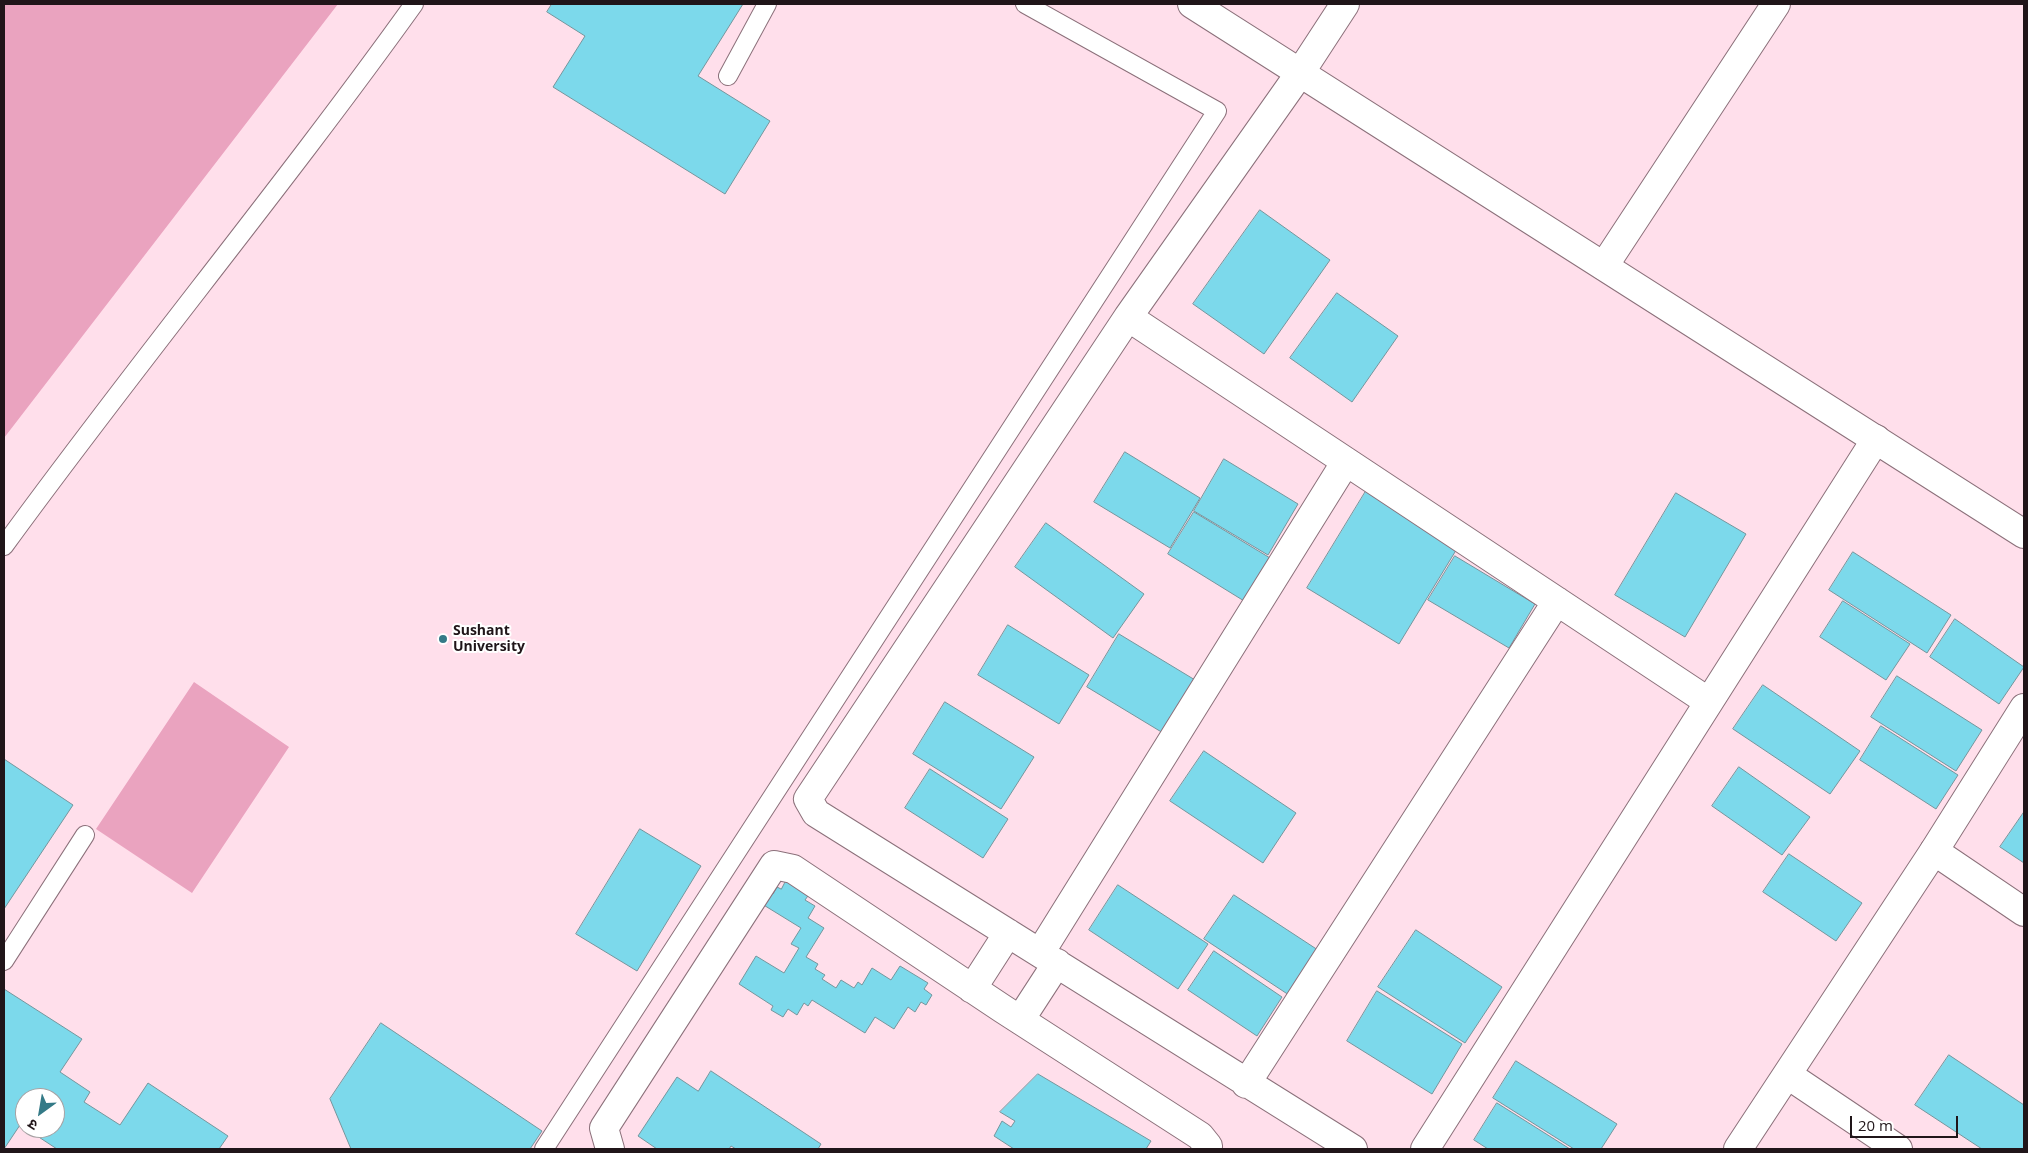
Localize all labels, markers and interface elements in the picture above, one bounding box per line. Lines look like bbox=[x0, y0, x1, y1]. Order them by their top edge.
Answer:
place label: Sushant University bbox=[453, 623, 525, 656]
marker: Sushant University bbox=[437, 633, 449, 645]
north arrow bbox=[15, 1088, 65, 1138]
scale bar bbox=[1853, 1106, 1960, 1138]
text: उ bbox=[24, 1115, 41, 1136]
text: 20 m bbox=[1858, 1115, 1893, 1135]

